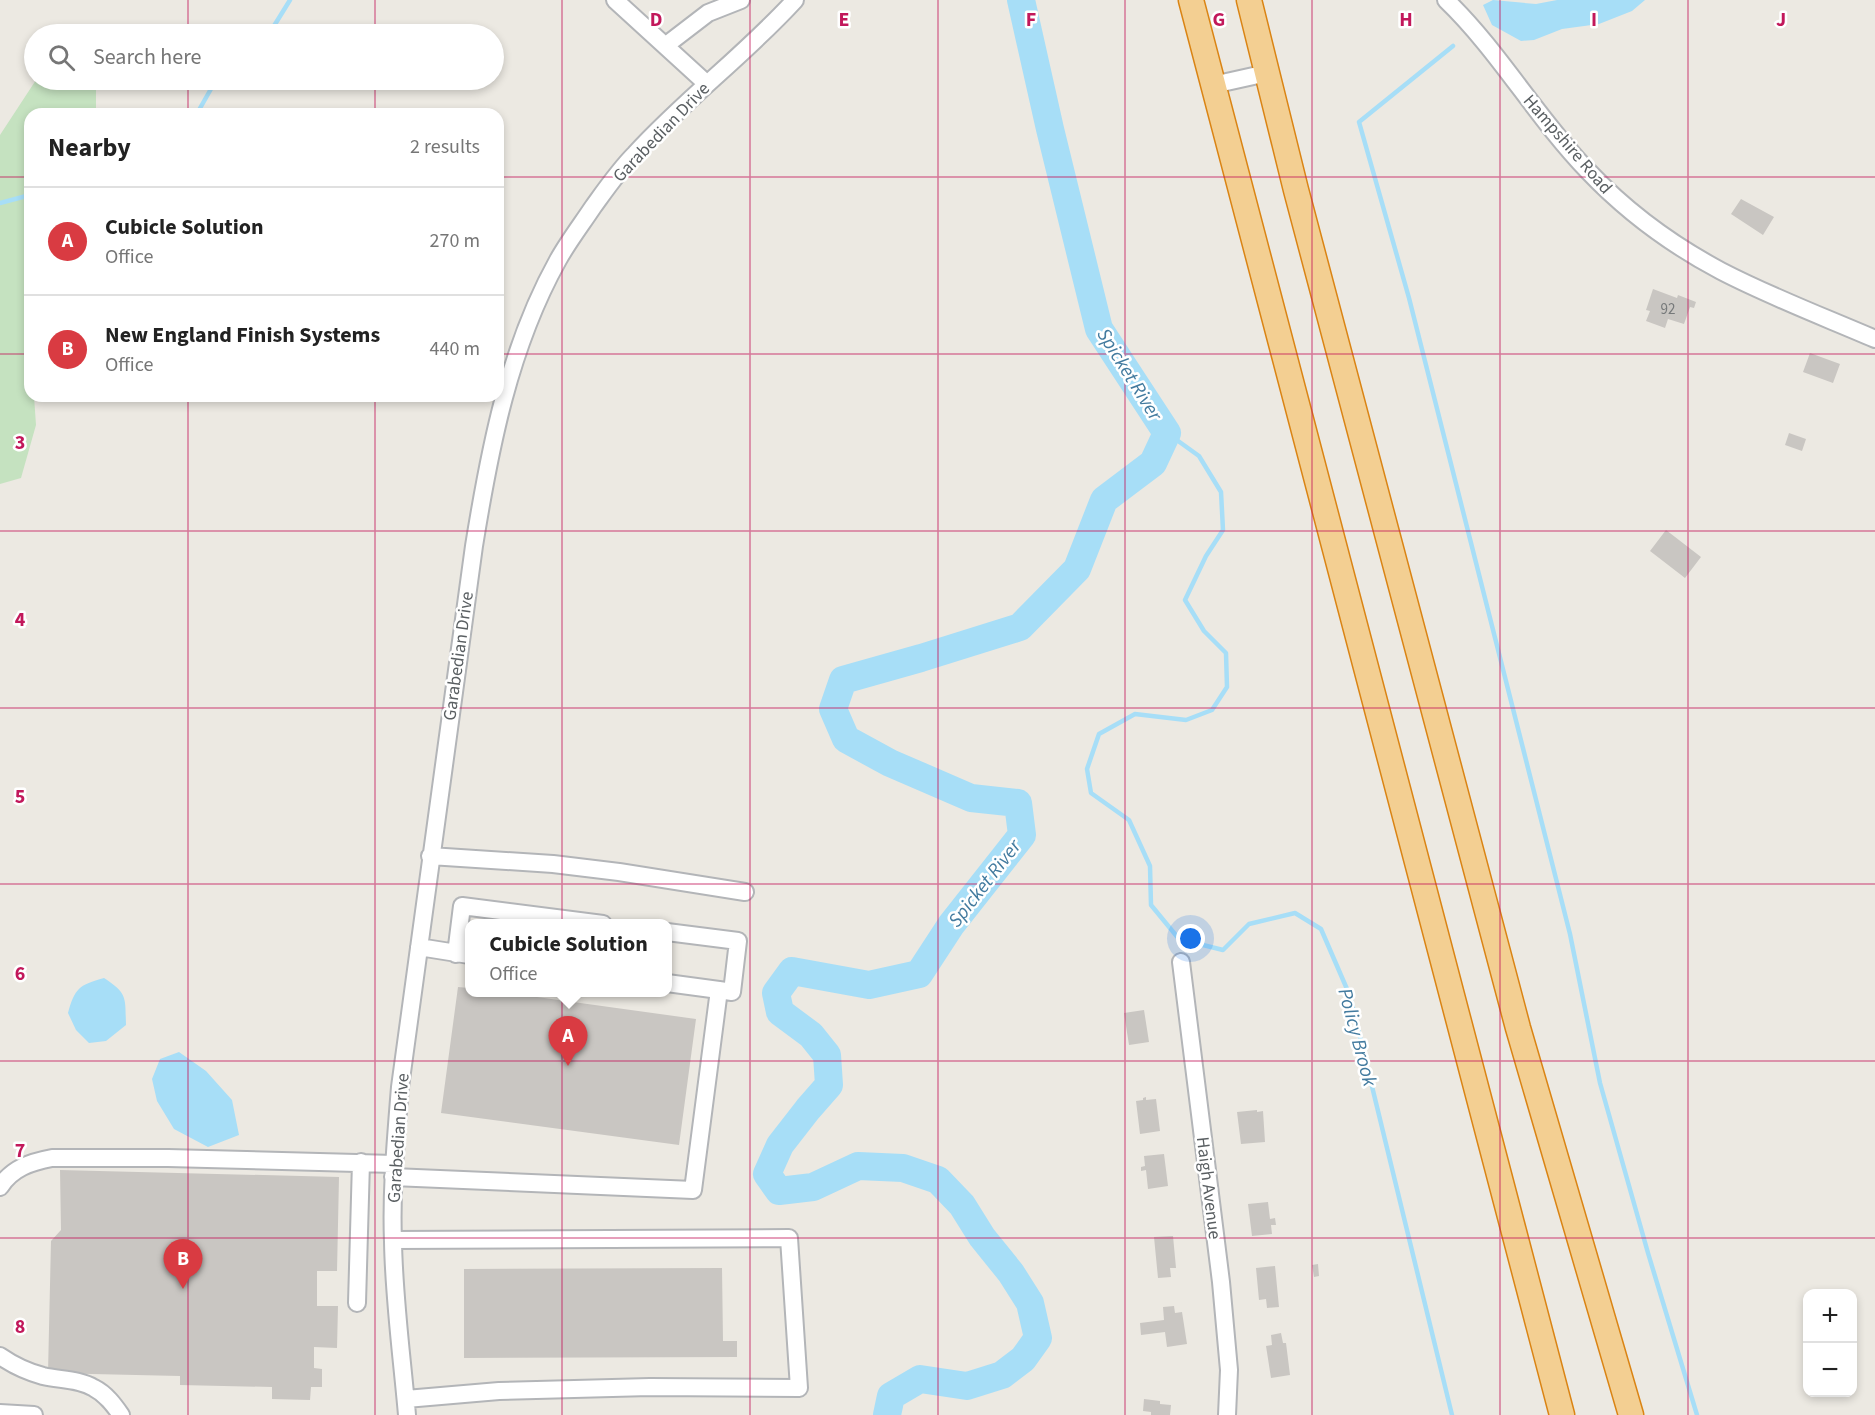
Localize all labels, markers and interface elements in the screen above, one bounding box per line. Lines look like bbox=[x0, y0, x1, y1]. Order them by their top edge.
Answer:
text: D bbox=[650, 6, 662, 34]
text: E bbox=[839, 6, 849, 34]
text: F bbox=[1026, 6, 1036, 34]
text: G bbox=[1213, 6, 1225, 34]
text: H bbox=[1399, 6, 1413, 34]
text: I bbox=[1591, 6, 1597, 34]
text: J bbox=[1776, 6, 1786, 34]
search box bbox=[24, 24, 504, 90]
icon: search bbox=[45, 41, 78, 74]
text: Search here bbox=[93, 41, 201, 73]
street label: Garabedian Drive bbox=[607, 77, 716, 188]
street label: Hampshire Road bbox=[1517, 89, 1618, 200]
text: Nearby bbox=[48, 129, 131, 166]
text: 2 results bbox=[410, 133, 480, 161]
text: Cubicle Solution bbox=[105, 211, 264, 243]
text: A bbox=[62, 227, 73, 255]
text: 270 m bbox=[430, 227, 480, 255]
text: Office bbox=[105, 243, 153, 271]
house number: 92 bbox=[1661, 299, 1675, 320]
text: New England Finish Systems bbox=[105, 319, 380, 351]
water label: Spicket River bbox=[1090, 323, 1169, 427]
text: B bbox=[61, 335, 74, 363]
text: 440 m bbox=[430, 335, 480, 363]
text: Office bbox=[105, 351, 153, 379]
text: 3 bbox=[15, 429, 25, 457]
street label: Garabedian Drive bbox=[437, 590, 480, 722]
text: 4 bbox=[15, 606, 26, 634]
text: 5 bbox=[15, 783, 25, 811]
water label: Spicket River bbox=[942, 833, 1029, 933]
popup bbox=[465, 919, 672, 997]
your location bbox=[1176, 924, 1205, 953]
text: Cubicle Solution bbox=[489, 928, 648, 960]
text: 6 bbox=[15, 960, 25, 988]
text: Office bbox=[489, 960, 538, 988]
water label: Policy Brook bbox=[1330, 985, 1384, 1090]
pin: A bbox=[548, 1016, 588, 1066]
street label: Garabedian Drive bbox=[381, 1072, 416, 1204]
street label: Haigh Avenue bbox=[1190, 1135, 1227, 1241]
text: 7 bbox=[15, 1137, 25, 1165]
pin: B bbox=[164, 1240, 202, 1289]
map controls bbox=[1803, 1289, 1857, 1397]
button: + bbox=[1803, 1289, 1857, 1343]
text: 8 bbox=[15, 1313, 25, 1341]
button: − bbox=[1803, 1343, 1857, 1397]

